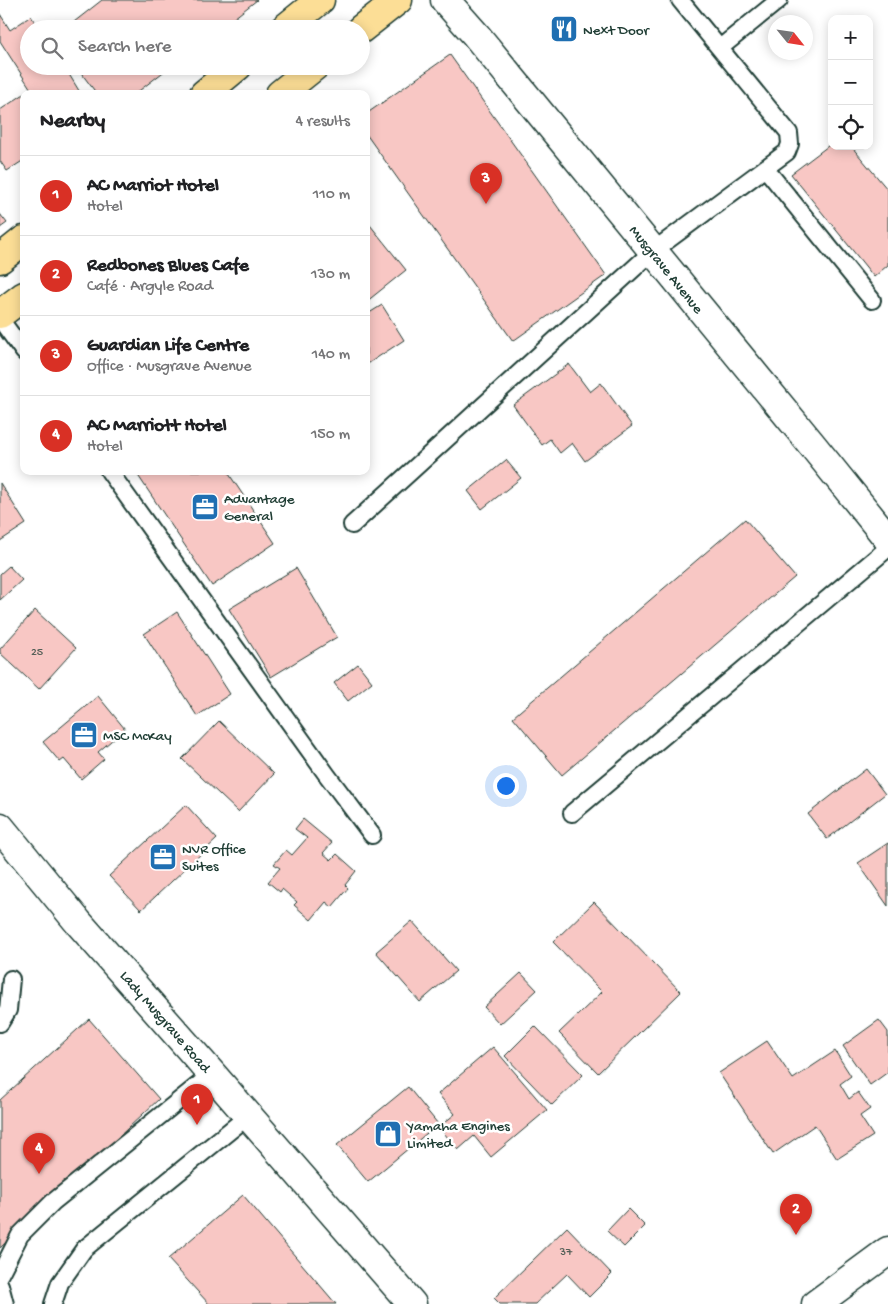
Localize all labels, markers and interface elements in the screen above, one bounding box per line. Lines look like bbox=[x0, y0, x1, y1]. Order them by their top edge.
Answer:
restaurant icon: Next Door bbox=[549, 14, 579, 44]
north arrow bbox=[768, 15, 813, 60]
map controls bbox=[828, 15, 873, 150]
button: + bbox=[828, 15, 873, 60]
search box bbox=[20, 20, 370, 75]
place label: Next Door bbox=[583, 22, 650, 40]
icon: search bbox=[38, 34, 66, 62]
text: Search here bbox=[78, 36, 172, 59]
button: − bbox=[828, 60, 873, 105]
button: locate bbox=[828, 105, 873, 150]
text: Nearby bbox=[40, 110, 105, 135]
text: 4 results bbox=[295, 113, 350, 132]
pin: 3 bbox=[470, 163, 502, 204]
text: AC Marriot Hotel bbox=[87, 175, 219, 198]
text: 1 bbox=[53, 186, 59, 205]
text: 110 m bbox=[313, 186, 350, 205]
text: Hotel bbox=[87, 198, 123, 217]
street label: Musgrave Avenue bbox=[624, 223, 707, 318]
text: Redbones Blues Cafe bbox=[87, 255, 249, 278]
text: 2 bbox=[52, 266, 60, 285]
text: 130 m bbox=[311, 266, 350, 285]
text: Café · Argyle Road bbox=[87, 278, 213, 297]
text: Guardian Life Centre bbox=[87, 335, 249, 358]
text: 3 bbox=[52, 346, 60, 365]
text: 140 m bbox=[312, 346, 350, 365]
text: Office · Musgrave Avenue bbox=[87, 358, 252, 377]
text: AC Marriott Hotel bbox=[87, 415, 227, 438]
text: 4 bbox=[52, 426, 60, 445]
text: 150 m bbox=[311, 426, 350, 445]
text: Hotel bbox=[87, 438, 123, 457]
place label: Advantage General bbox=[224, 491, 295, 526]
office icon: Advantage General bbox=[190, 492, 220, 522]
house number: 25 bbox=[31, 646, 43, 660]
office icon: MSC McKay bbox=[69, 720, 99, 750]
place label: MSC McKay bbox=[103, 728, 172, 746]
your location bbox=[493, 773, 519, 799]
place label: NVR Office Suites bbox=[182, 841, 246, 876]
office icon: NVR Office Suites bbox=[148, 842, 178, 872]
street label: Lady Musgrave Road bbox=[115, 968, 215, 1078]
pin: 1 bbox=[181, 1084, 213, 1125]
place label: Yamaha Engines Limited bbox=[405, 1118, 510, 1153]
shop icon: Yamaha Engines Limited bbox=[373, 1119, 403, 1149]
pin: 4 bbox=[23, 1133, 55, 1174]
pin: 2 bbox=[780, 1194, 812, 1235]
house number: 37 bbox=[559, 1246, 573, 1260]

